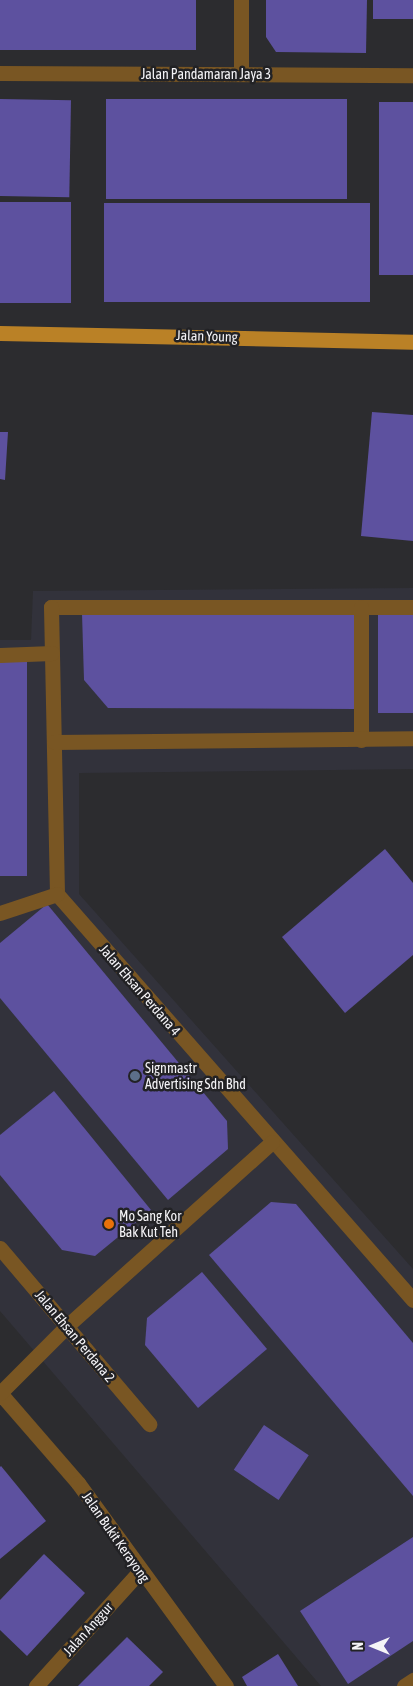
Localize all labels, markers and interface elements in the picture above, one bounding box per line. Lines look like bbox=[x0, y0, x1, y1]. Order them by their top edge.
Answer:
street label: Jalan Pandamaran Jaya 3 bbox=[141, 66, 271, 82]
street label: Jalan Young bbox=[176, 327, 238, 345]
street label: Jalan Ehsan Perdana 4 bbox=[96, 941, 184, 1039]
place label: Signmastr Advertising Sdn Bhd bbox=[145, 1060, 246, 1092]
marker: Signmastr Advertising Sdn Bhd bbox=[129, 1070, 141, 1082]
place label: Mo Sang Kor Bak Kut Teh bbox=[119, 1208, 181, 1240]
marker: Mo Sang Kor Bak Kut Teh bbox=[103, 1218, 115, 1230]
street label: Jalan Ehsan Perdana 2 bbox=[32, 1287, 118, 1385]
street label: Jalan Bukit Kerayong bbox=[79, 1489, 153, 1585]
street label: Jalan Anggur bbox=[60, 1599, 116, 1659]
north arrow bbox=[348, 1621, 398, 1671]
text: N bbox=[350, 1642, 366, 1650]

